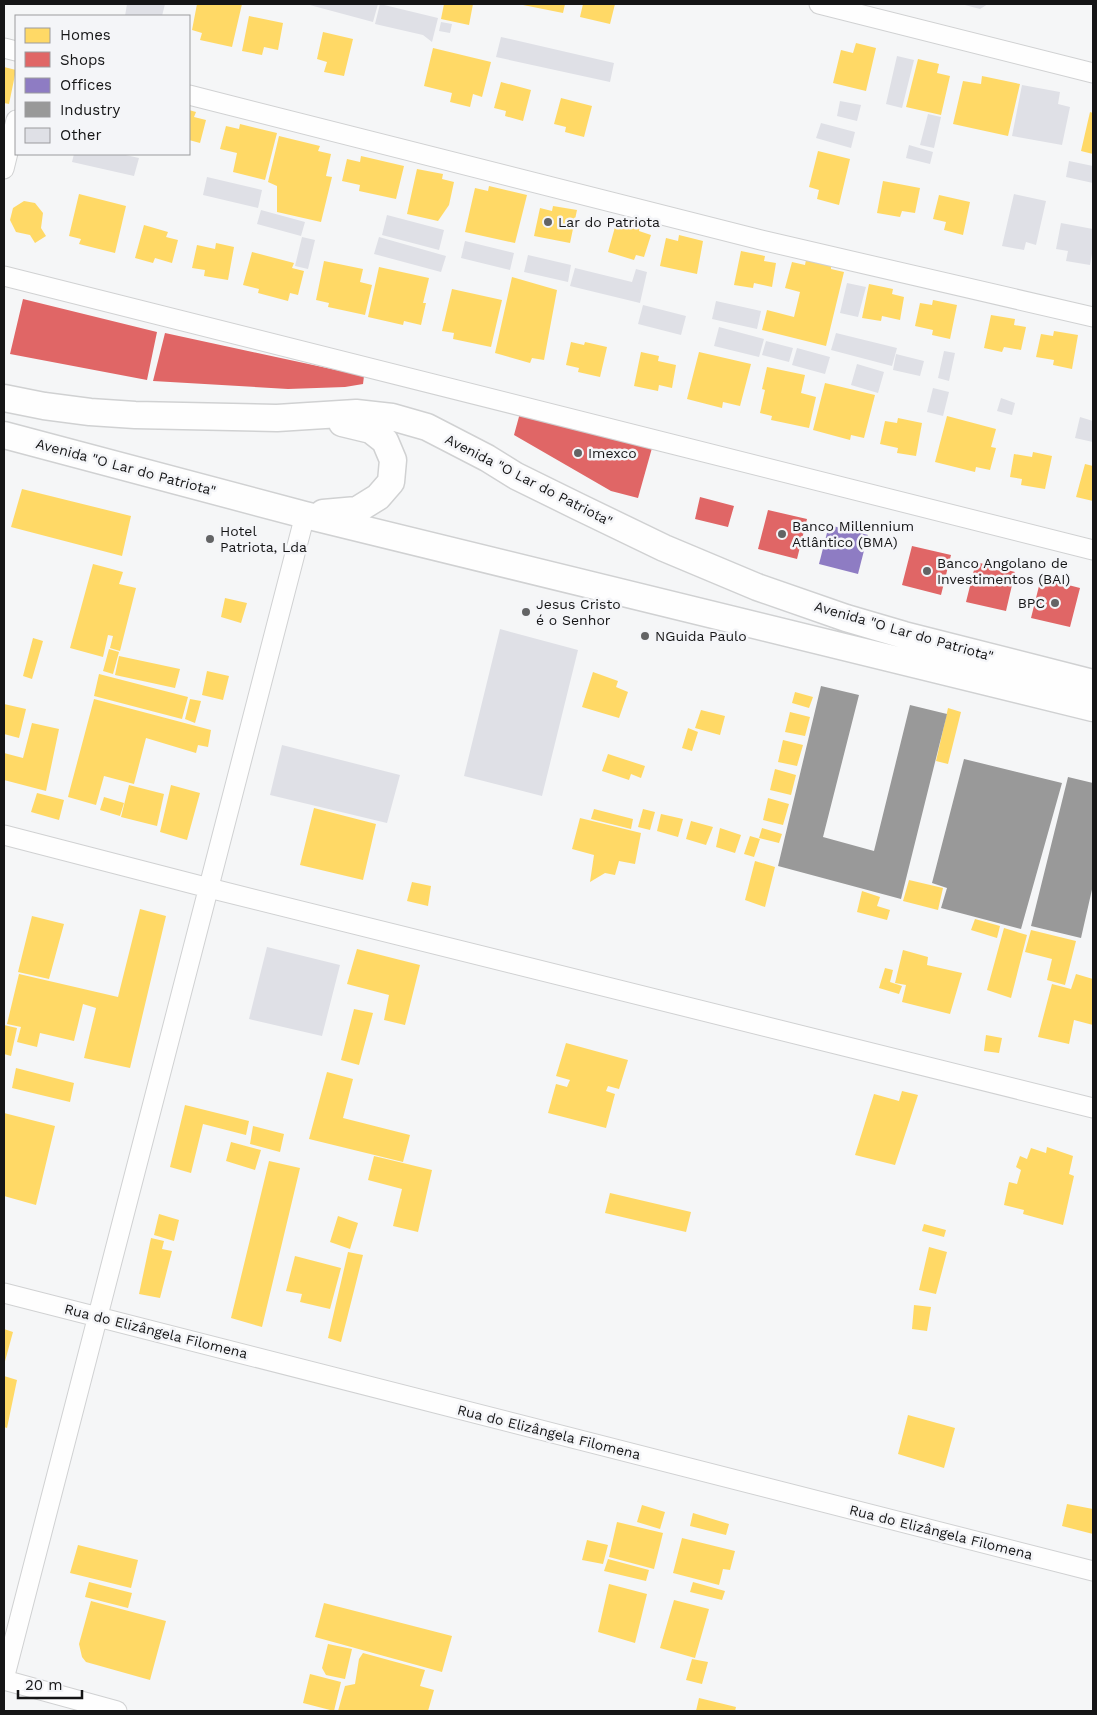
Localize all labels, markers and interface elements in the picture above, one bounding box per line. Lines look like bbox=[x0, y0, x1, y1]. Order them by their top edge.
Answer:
legend bbox=[15, 15, 190, 155]
text: Homes bbox=[60, 26, 111, 44]
text: Shops bbox=[60, 51, 105, 69]
text: Offices bbox=[60, 76, 112, 94]
text: Industry bbox=[60, 101, 121, 119]
text: Other bbox=[60, 126, 102, 144]
place label: Lar do Patriota bbox=[558, 214, 660, 230]
marker: Lar do Patriota bbox=[542, 216, 554, 228]
street label: Avenida "O Lar do Patriota" bbox=[443, 431, 615, 529]
street label: Avenida "O Lar do Patriota" bbox=[34, 435, 218, 499]
place label: Imexco bbox=[588, 445, 637, 461]
marker: Imexco bbox=[572, 447, 584, 459]
place label: Banco Millennium Atlântico (BMA) bbox=[792, 518, 914, 550]
place label: Hotel Patriota, Lda bbox=[220, 523, 307, 555]
marker: Banco Millennium Atlântico (BMA) bbox=[776, 528, 788, 540]
marker: Hotel Patriota, Lda bbox=[204, 533, 216, 545]
place label: Banco Angolano de Investimentos (BAI) bbox=[937, 555, 1070, 587]
marker: Banco Angolano de Investimentos (BAI) bbox=[921, 565, 933, 577]
place label: BPC bbox=[1018, 595, 1045, 611]
place label: Jesus Cristo é o Senhor bbox=[536, 596, 621, 628]
marker: BPC bbox=[1049, 597, 1061, 609]
street label: Avenida "O Lar do Patriota" bbox=[813, 598, 995, 664]
marker: Jesus Cristo é o Senhor bbox=[520, 606, 532, 618]
place label: NGuida Paulo bbox=[655, 628, 747, 644]
marker: NGuida Paulo bbox=[639, 630, 651, 642]
street label: Rua do Elizângela Filomena bbox=[63, 1300, 249, 1362]
street label: Rua do Elizângela Filomena bbox=[456, 1401, 642, 1463]
street label: Rua do Elizângela Filomena bbox=[848, 1501, 1034, 1563]
scale bar bbox=[18, 1668, 81, 1700]
text: 20 m bbox=[25, 1676, 63, 1694]

